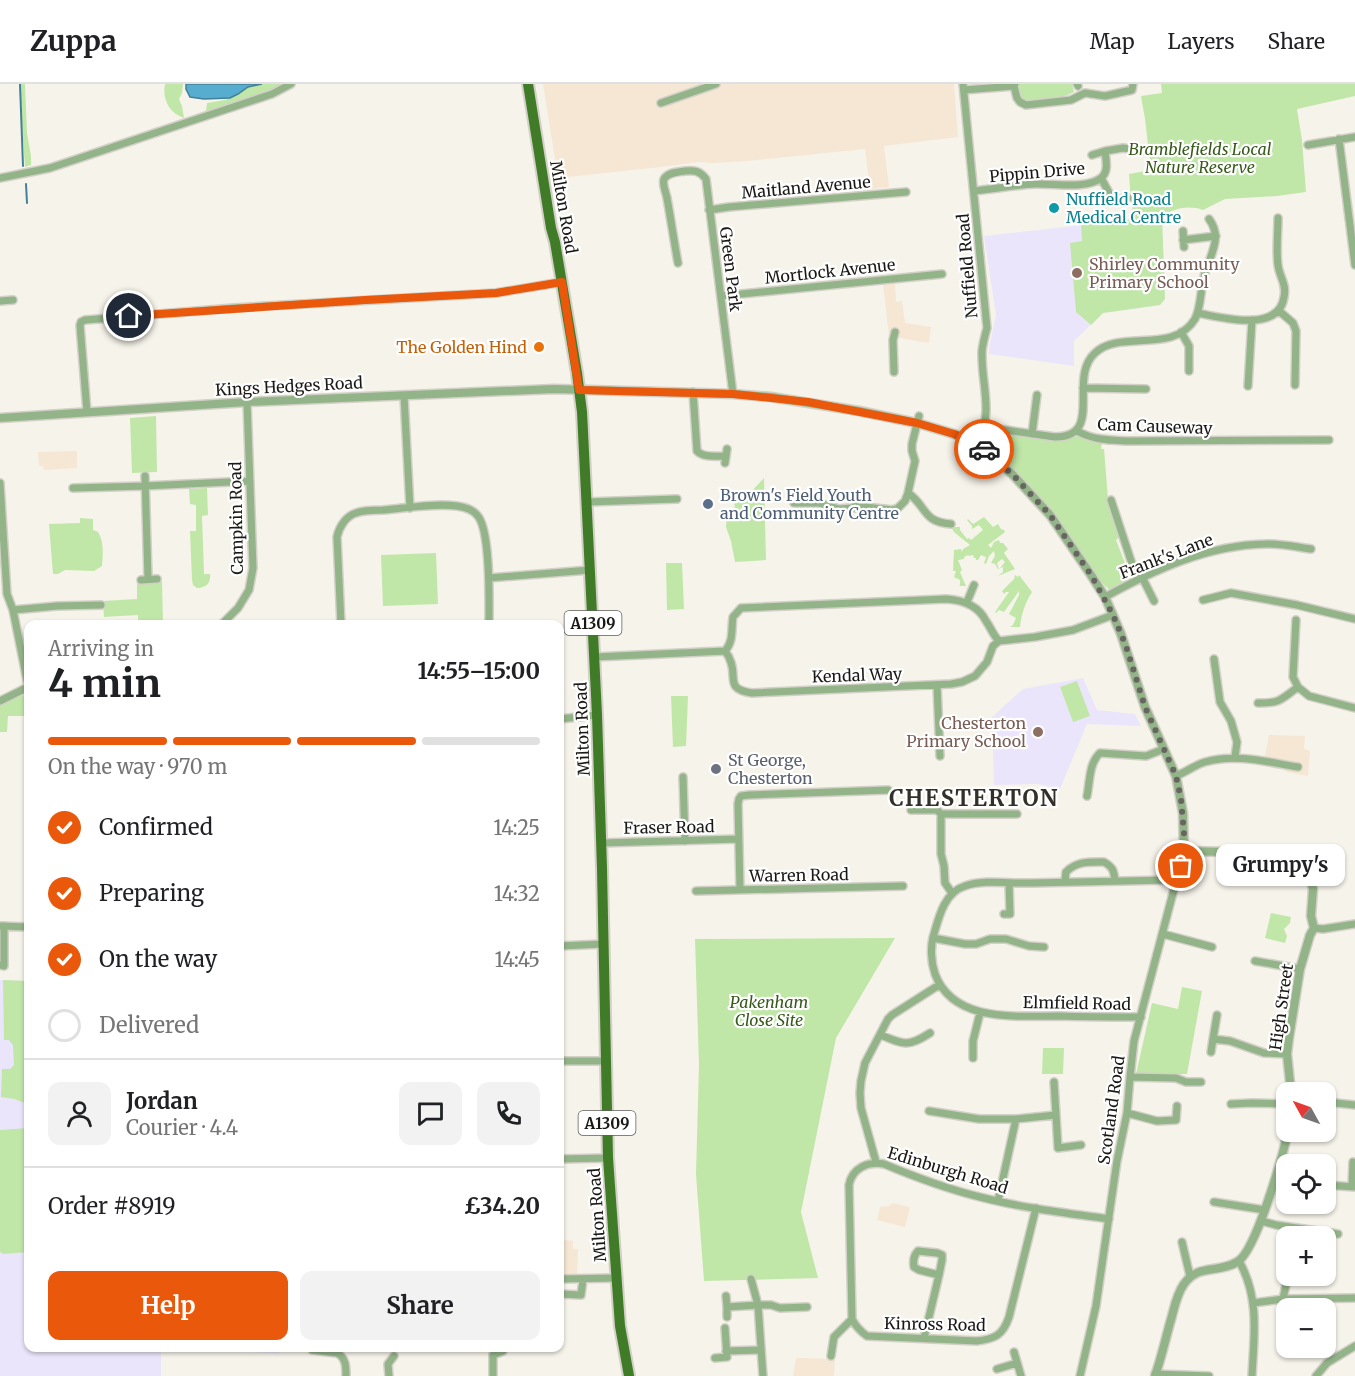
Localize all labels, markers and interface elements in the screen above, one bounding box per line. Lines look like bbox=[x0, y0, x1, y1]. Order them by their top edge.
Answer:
text: Zuppa bbox=[30, 23, 117, 59]
text: Map bbox=[1090, 28, 1135, 55]
text: Layers bbox=[1168, 28, 1235, 55]
text: Share bbox=[1268, 28, 1325, 55]
park label: Bramblefields Local Nature Reserve bbox=[1129, 139, 1272, 177]
street label: Pippin Drive bbox=[988, 158, 1086, 186]
street label: Milton Road bbox=[546, 159, 582, 255]
street label: Maitland Avenue bbox=[741, 171, 871, 203]
place label: Nuffield Road Medical Centre bbox=[1066, 189, 1181, 227]
marker: Nuffield Road Medical Centre bbox=[1047, 201, 1061, 215]
street label: Nuffield Road bbox=[952, 212, 982, 319]
street label: Green Park bbox=[716, 226, 746, 313]
street label: Mortlock Avenue bbox=[764, 254, 896, 288]
place label: Shirley Community Primary School bbox=[1089, 254, 1240, 292]
marker: Shirley Community Primary School bbox=[1070, 266, 1084, 280]
pin bbox=[103, 290, 154, 341]
icon: home bbox=[112, 299, 145, 332]
place label: The Golden Hind bbox=[396, 337, 527, 357]
marker: The Golden Hind bbox=[532, 340, 546, 354]
street label: Kings Hedges Road bbox=[215, 372, 364, 400]
street label: Cam Causeway bbox=[1097, 414, 1214, 438]
courier bbox=[954, 419, 1014, 479]
icon: car bbox=[968, 433, 1001, 466]
street label: Campkin Road bbox=[225, 461, 247, 575]
place label: Brown's Field Youth and Community Centre bbox=[720, 485, 899, 523]
marker: Brown's Field Youth and Community Centre bbox=[701, 497, 715, 511]
street label: Frank's Lane bbox=[1116, 529, 1216, 583]
road number: A1309 bbox=[564, 611, 622, 635]
text: Arriving in bbox=[48, 636, 154, 661]
text: 14:55–15:00 bbox=[418, 657, 540, 685]
text: 4 min bbox=[48, 659, 161, 708]
street label: Kendal Way bbox=[812, 663, 903, 687]
street label: Milton Road bbox=[570, 681, 594, 776]
place label: Chesterton Primary School bbox=[906, 713, 1026, 751]
marker: Chesterton Primary School bbox=[1031, 725, 1045, 739]
place label: St George, Chesterton bbox=[728, 750, 813, 788]
text: On the way · 970 m bbox=[48, 754, 227, 779]
marker: St George, Chesterton bbox=[709, 762, 723, 776]
district label: CHESTERTON bbox=[889, 784, 1059, 812]
icon: check bbox=[48, 811, 81, 844]
text: Confirmed bbox=[99, 813, 213, 841]
text: 14:25 bbox=[493, 815, 540, 840]
street label: Fraser Road bbox=[623, 816, 715, 838]
pin bbox=[1155, 840, 1206, 891]
callout: Grumpy's bbox=[1217, 845, 1346, 887]
icon: bag bbox=[1164, 849, 1197, 882]
text: Grumpy's bbox=[1233, 852, 1328, 877]
street label: Warren Road bbox=[748, 864, 849, 886]
icon: check bbox=[48, 877, 81, 910]
text: Preparing bbox=[99, 879, 204, 907]
text: 14:32 bbox=[494, 881, 540, 906]
icon: check bbox=[48, 943, 81, 976]
text: On the way bbox=[99, 945, 217, 973]
text: 14:45 bbox=[495, 947, 540, 972]
street label: High Street bbox=[1265, 962, 1297, 1052]
park label: Pakenham Close Site bbox=[730, 992, 808, 1030]
street label: Elmfield Road bbox=[1023, 992, 1132, 1014]
text: Delivered bbox=[99, 1011, 199, 1039]
street label: Scotland Road bbox=[1093, 1054, 1129, 1166]
button: person bbox=[48, 1082, 111, 1145]
button: chat bbox=[399, 1082, 462, 1145]
button: phone bbox=[477, 1082, 540, 1145]
north arrow bbox=[1276, 1082, 1336, 1142]
map controls bbox=[1276, 1082, 1336, 1358]
text: Jordan bbox=[126, 1087, 198, 1115]
road number: A1309 bbox=[578, 1111, 636, 1135]
text: Courier · 4.4 bbox=[126, 1115, 238, 1140]
street label: Edinburgh Road bbox=[885, 1142, 1011, 1198]
button: locate bbox=[1276, 1154, 1336, 1214]
street label: Milton Road bbox=[584, 1167, 610, 1263]
text: Order #8919 bbox=[48, 1192, 176, 1220]
text: £34.20 bbox=[464, 1192, 540, 1220]
button: + bbox=[1276, 1226, 1336, 1286]
button: Help bbox=[48, 1271, 288, 1340]
button: Share bbox=[300, 1271, 540, 1340]
button: − bbox=[1276, 1298, 1336, 1358]
street label: Kinross Road bbox=[884, 1313, 986, 1335]

